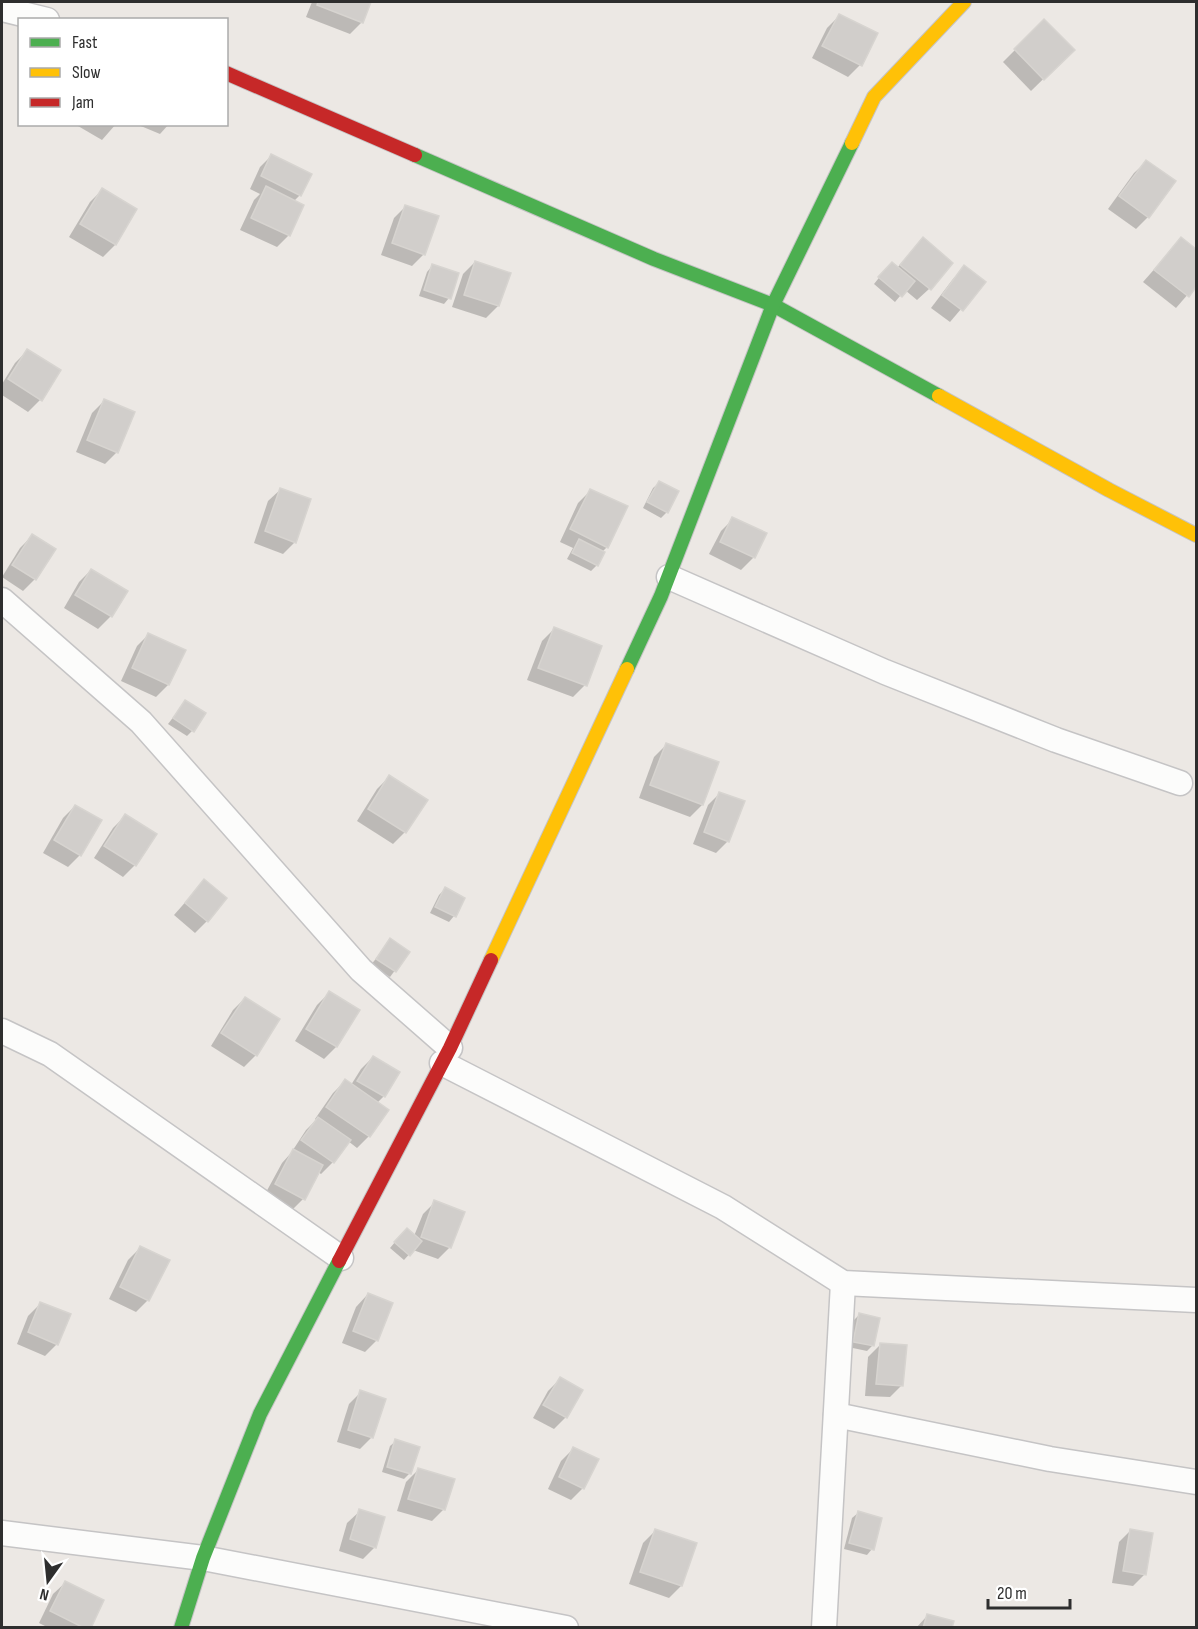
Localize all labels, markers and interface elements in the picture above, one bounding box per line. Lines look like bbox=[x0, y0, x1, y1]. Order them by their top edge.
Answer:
legend bbox=[18, 18, 228, 126]
text: Fast bbox=[72, 32, 98, 53]
text: Slow bbox=[72, 62, 101, 83]
text: Jam bbox=[71, 92, 94, 113]
north arrow bbox=[18, 1551, 78, 1611]
scale bar bbox=[988, 1572, 1070, 1610]
text: 20 m bbox=[997, 1583, 1027, 1604]
text: N bbox=[38, 1584, 51, 1604]

